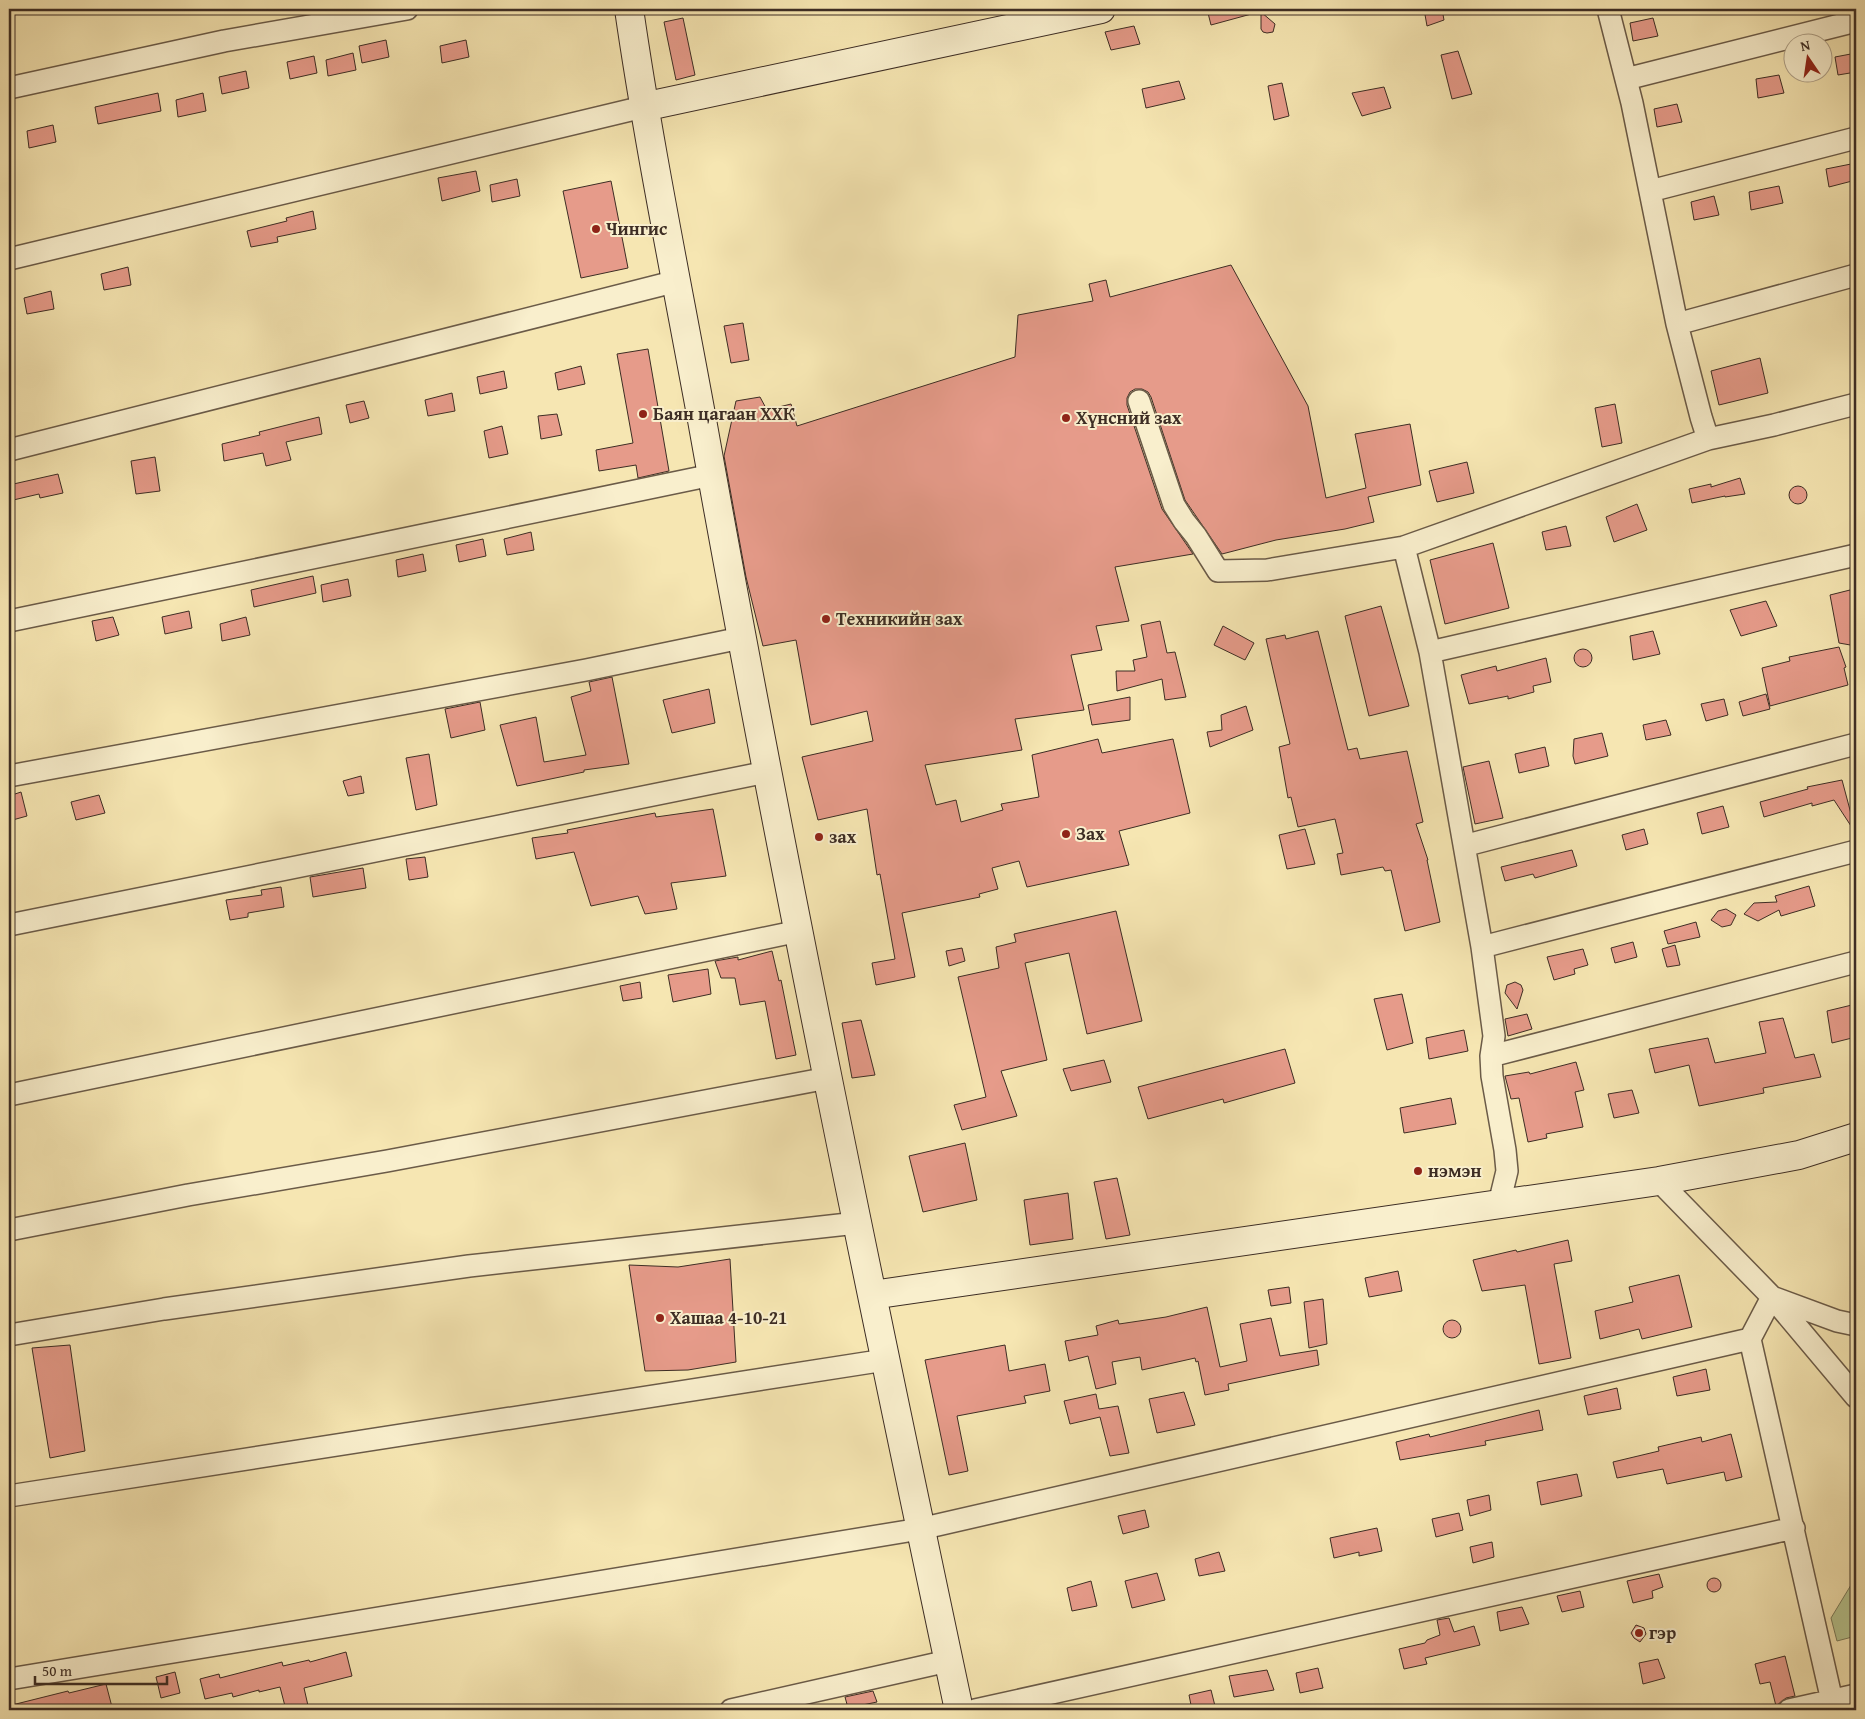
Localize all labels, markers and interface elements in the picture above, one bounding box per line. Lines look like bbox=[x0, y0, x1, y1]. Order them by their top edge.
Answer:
north arrow bbox=[1782, 32, 1832, 82]
text: N bbox=[1798, 34, 1813, 56]
place label: Чингис bbox=[606, 215, 667, 242]
marker: Чингис bbox=[590, 223, 602, 235]
place label: Баян цагаан ХХК bbox=[653, 400, 795, 427]
place label: Хүнсний зах bbox=[1076, 404, 1182, 431]
marker: Баян цагаан ХХК bbox=[637, 408, 649, 420]
marker: Хүнсний зах bbox=[1060, 412, 1072, 424]
place label: Техникийн зах bbox=[836, 605, 963, 632]
marker: Техникийн зах bbox=[820, 613, 832, 625]
place label: Зах bbox=[1076, 820, 1105, 847]
place label: зах bbox=[829, 823, 857, 850]
marker: Зах bbox=[1060, 828, 1072, 840]
marker: зах bbox=[813, 831, 825, 843]
place label: нэмэн bbox=[1428, 1157, 1481, 1184]
marker: нэмэн bbox=[1412, 1165, 1424, 1177]
place label: Хашаа 4-10-21 bbox=[670, 1304, 787, 1331]
marker: Хашаа 4-10-21 bbox=[654, 1312, 666, 1324]
place label: гэр bbox=[1649, 1619, 1676, 1646]
marker: гэр bbox=[1633, 1627, 1645, 1639]
scale bar bbox=[35, 1654, 168, 1686]
text: 50 m bbox=[42, 1660, 73, 1681]

